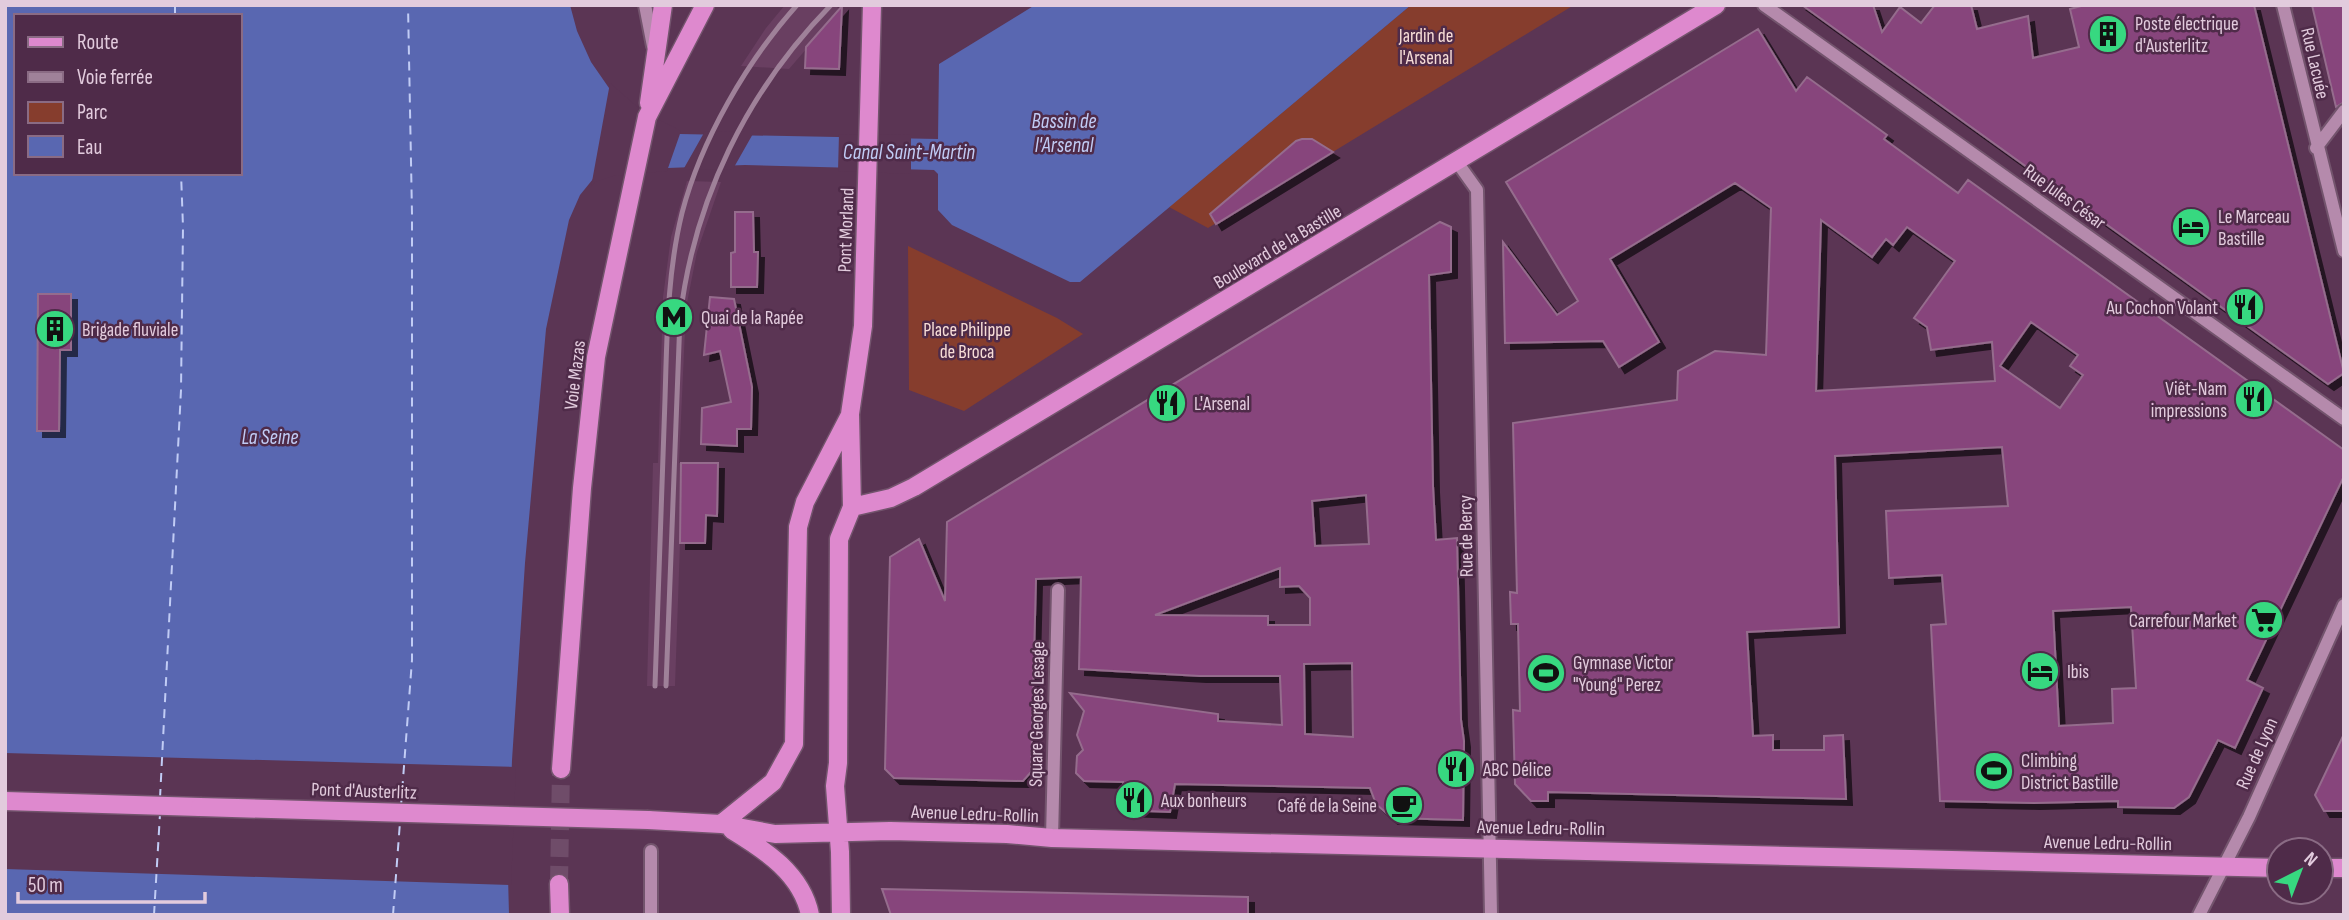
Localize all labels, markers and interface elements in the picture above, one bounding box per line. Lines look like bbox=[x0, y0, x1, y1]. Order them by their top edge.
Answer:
building icon: Poste électrique d'Austerlitz bbox=[2087, 13, 2129, 55]
place label: Poste électrique d'Austerlitz bbox=[2135, 13, 2239, 58]
legend bbox=[14, 14, 242, 175]
park label: Jardin de l'Arsenal bbox=[1398, 25, 1453, 70]
street label: Rue Lacuée bbox=[2295, 25, 2334, 101]
text: Route bbox=[77, 30, 119, 55]
text: Voie ferrée bbox=[77, 65, 153, 90]
text: Parc bbox=[77, 100, 108, 125]
water label: Bassin de l'Arsenal bbox=[1031, 109, 1097, 158]
text: Eau bbox=[77, 135, 102, 160]
water label: Canal Saint-Martin bbox=[843, 140, 975, 165]
street label: Rue Jules César bbox=[2018, 160, 2110, 235]
street label: Pont Morland bbox=[834, 187, 859, 273]
street label: Boulevard de la Bastille bbox=[1210, 200, 1346, 294]
hotel icon: Le Marceau Bastille bbox=[2170, 206, 2212, 248]
place label: Le Marceau Bastille bbox=[2218, 206, 2290, 251]
restaurant icon: Au Cochon Volant bbox=[2224, 286, 2266, 328]
metro station icon: Quai de la Rapée bbox=[653, 296, 695, 338]
place label: Au Cochon Volant bbox=[2105, 297, 2218, 320]
place label: Quai de la Rapée bbox=[701, 307, 804, 330]
building icon: Brigade fluviale bbox=[34, 308, 76, 350]
place label: Brigade fluviale bbox=[82, 319, 178, 342]
park label: Place Philippe de Broca bbox=[923, 319, 1011, 364]
street label: Voie Mazas bbox=[560, 339, 591, 411]
place label: Viêt-Nam impressions bbox=[2151, 378, 2227, 423]
restaurant icon: Viêt-Nam impressions bbox=[2233, 378, 2275, 420]
restaurant icon: L'Arsenal bbox=[1146, 382, 1188, 424]
place label: L'Arsenal bbox=[1194, 393, 1250, 416]
water label: La Seine bbox=[242, 425, 299, 450]
street label: Rue de Bercy bbox=[1454, 494, 1479, 577]
supermarket icon: Carrefour Market bbox=[2243, 599, 2285, 641]
place label: Carrefour Market bbox=[2129, 610, 2237, 633]
street label: Square Georges Lesage bbox=[1025, 641, 1050, 787]
hotel icon: Ibis bbox=[2019, 650, 2061, 692]
sports icon: Gymnase Victor "Young" Perez bbox=[1525, 652, 1567, 694]
place label: Gymnase Victor "Young" Perez bbox=[1573, 652, 1674, 697]
place label: Ibis bbox=[2067, 661, 2089, 684]
street label: Rue de Lyon bbox=[2231, 714, 2283, 793]
restaurant icon: ABC Délice bbox=[1435, 748, 1477, 790]
sports icon: Climbing District Bastille bbox=[1973, 750, 2015, 792]
place label: Climbing District Bastille bbox=[2021, 750, 2118, 795]
place label: ABC Délice bbox=[1482, 759, 1551, 782]
street label: Pont d'Austerlitz bbox=[311, 778, 417, 805]
restaurant icon: Aux bonheurs bbox=[1113, 779, 1155, 821]
cafe icon: Café de la Seine bbox=[1383, 784, 1425, 826]
place label: Aux bonheurs bbox=[1160, 790, 1247, 813]
place label: Café de la Seine bbox=[1278, 795, 1377, 818]
street label: Avenue Ledru-Rollin bbox=[910, 801, 1039, 828]
street label: Avenue Ledru-Rollin bbox=[1476, 816, 1605, 841]
street label: Avenue Ledru-Rollin bbox=[2043, 831, 2172, 856]
north arrow bbox=[2265, 836, 2335, 906]
text: N bbox=[2299, 848, 2322, 871]
scale bar bbox=[18, 860, 205, 904]
text: 50 m bbox=[28, 873, 63, 898]

